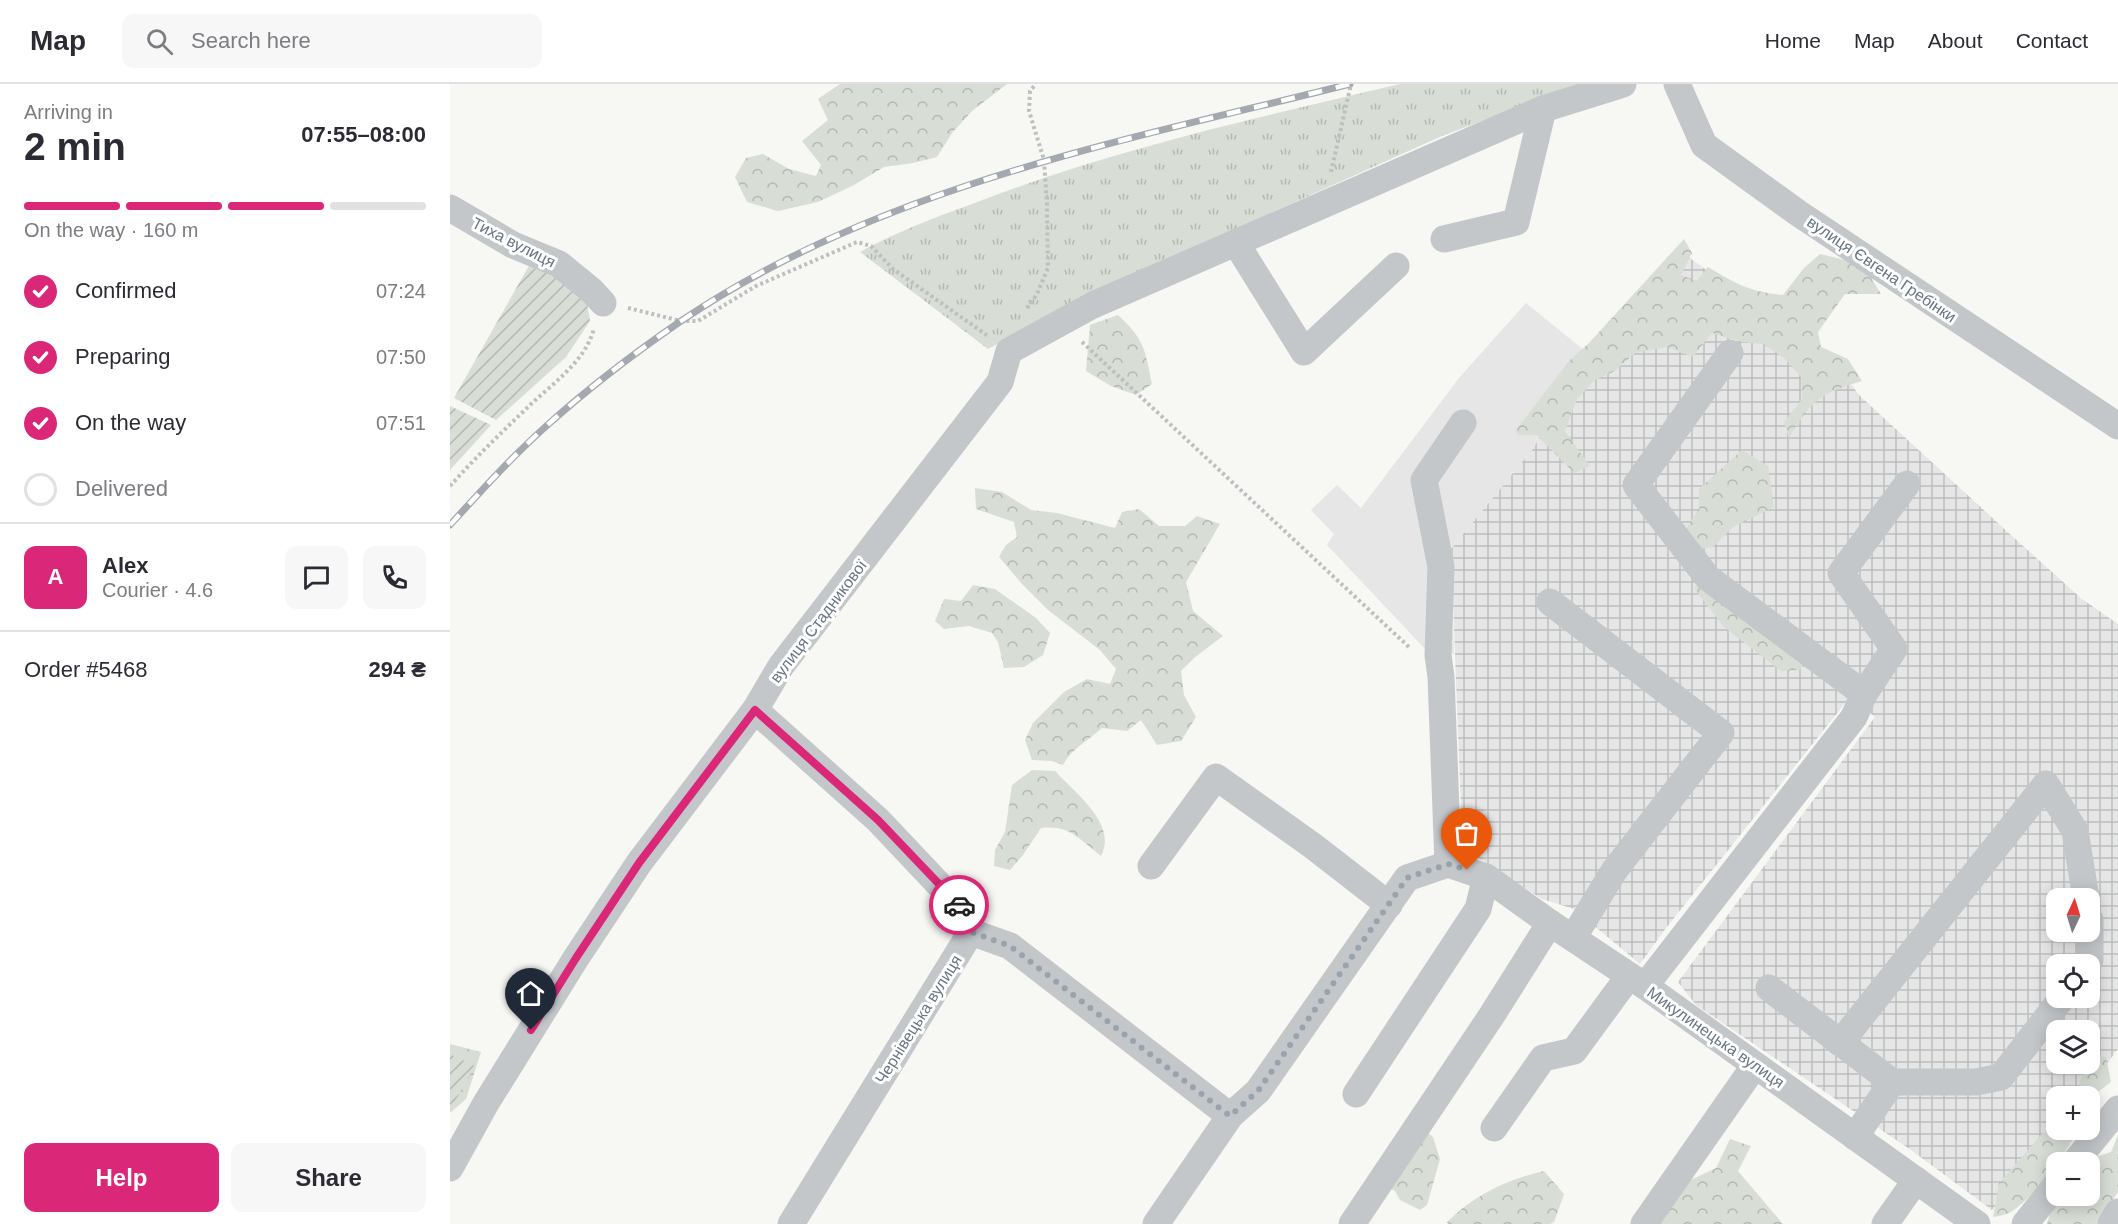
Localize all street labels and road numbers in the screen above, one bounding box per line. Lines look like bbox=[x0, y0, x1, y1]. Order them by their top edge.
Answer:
street label: вулиця Євгена Гребінки bbox=[1804, 213, 1959, 326]
street label: Тиха вулиця bbox=[469, 214, 558, 271]
street label: вулиця Стадникової bbox=[767, 556, 870, 686]
street label: Чернівецька вулиця bbox=[872, 952, 965, 1087]
street label: Микулинецька вулиця bbox=[1644, 984, 1787, 1091]

